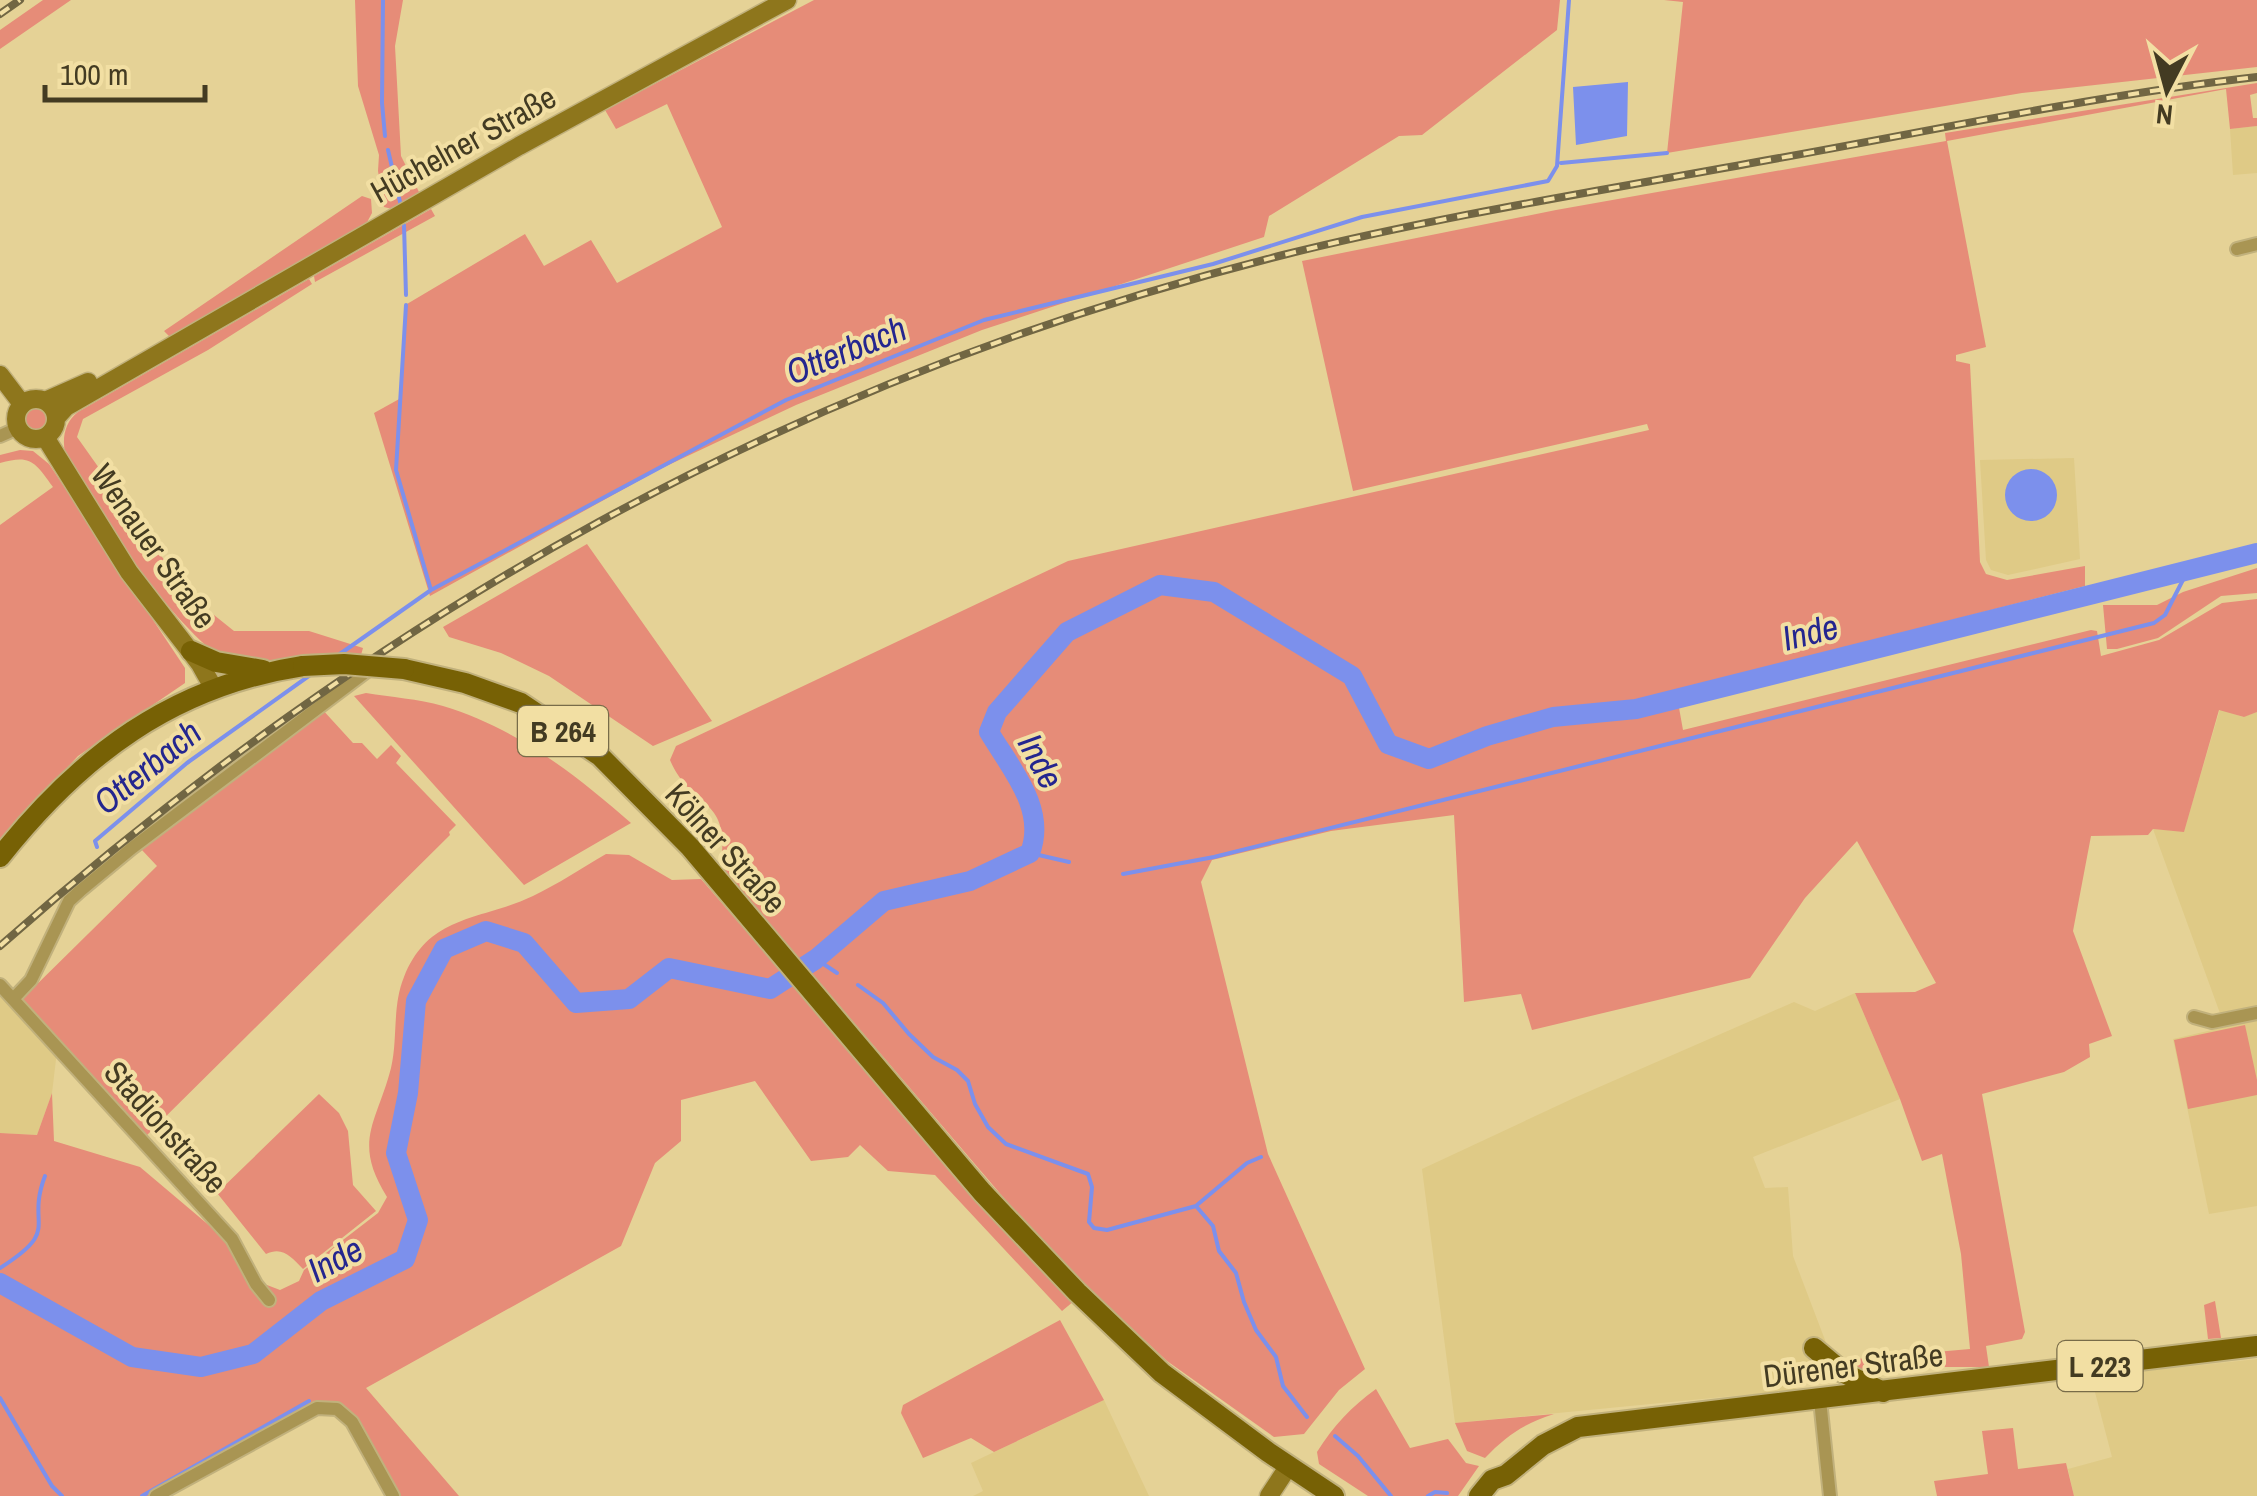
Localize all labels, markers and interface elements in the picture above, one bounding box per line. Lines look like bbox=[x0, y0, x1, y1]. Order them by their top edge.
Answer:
scale bar bbox=[45, 40, 205, 102]
north arrow bbox=[2117, 40, 2217, 140]
text: 100 m bbox=[60, 54, 128, 94]
street label: Hüchelner Straße bbox=[363, 75, 563, 213]
text: N bbox=[2154, 95, 2175, 135]
water label: Otterbach bbox=[779, 305, 913, 395]
street label: Wenauer Straße bbox=[81, 455, 227, 637]
water label: Inde bbox=[1777, 602, 1843, 662]
road number: B 264 bbox=[518, 706, 608, 756]
water label: Otterbach bbox=[83, 709, 211, 825]
water label: Inde bbox=[1007, 725, 1075, 797]
street label: Kölner Straße bbox=[656, 773, 796, 923]
street label: Stadionstraße bbox=[95, 1051, 237, 1203]
water label: Inde bbox=[299, 1225, 371, 1293]
street label: Dürener Straße bbox=[1761, 1333, 1945, 1397]
road number: L 223 bbox=[2058, 1341, 2142, 1391]

